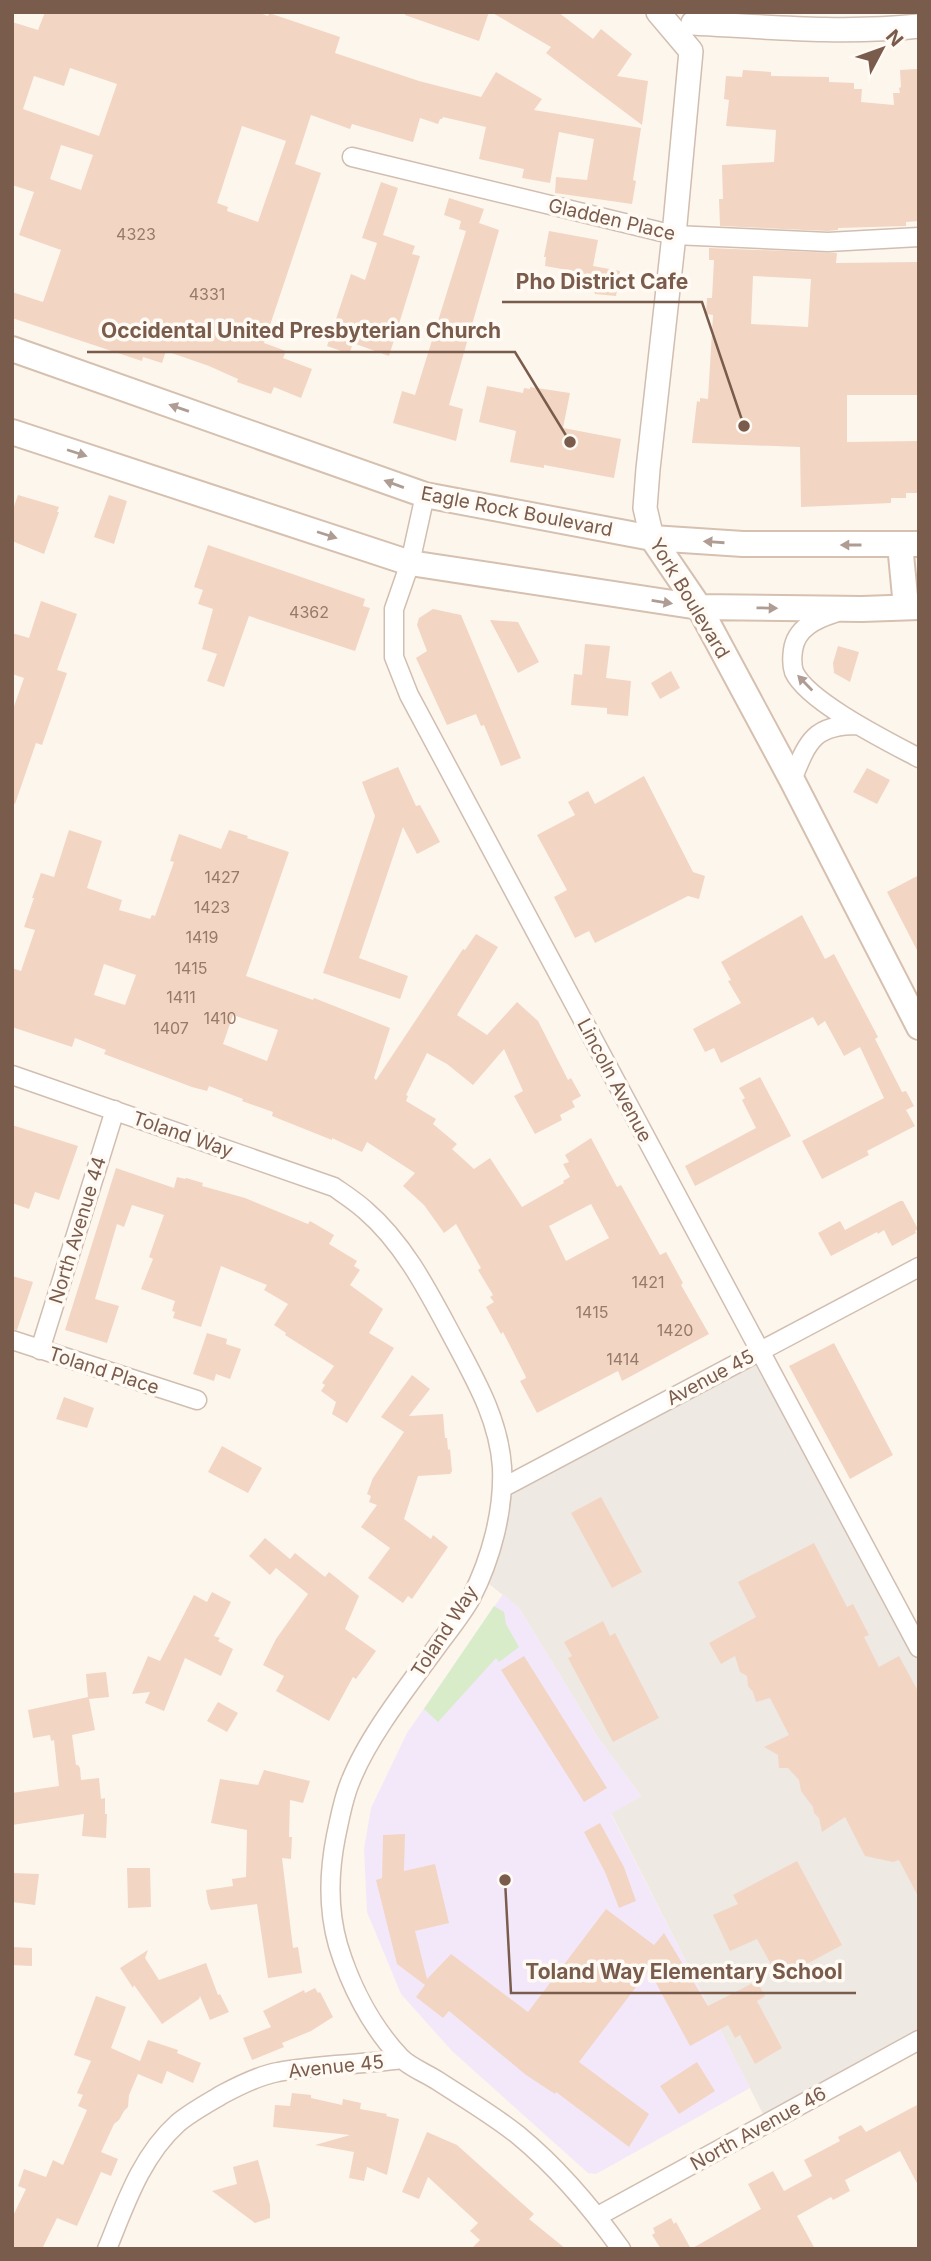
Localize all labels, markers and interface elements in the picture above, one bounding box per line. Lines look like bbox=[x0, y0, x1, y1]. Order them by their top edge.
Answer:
north arrow bbox=[847, 14, 917, 84]
text: N bbox=[881, 25, 908, 51]
street label: Gladden Place bbox=[546, 194, 678, 245]
house number: 4323 bbox=[116, 224, 156, 244]
callout: Pho District Cafe bbox=[502, 260, 702, 302]
text: Pho District Cafe bbox=[516, 269, 688, 294]
house number: 4331 bbox=[189, 284, 225, 304]
callout: Occidental United Presbyterian Church bbox=[87, 310, 515, 352]
text: Occidental United Presbyterian Church bbox=[101, 318, 501, 343]
one-way arrow bbox=[169, 402, 190, 413]
one-way arrow bbox=[67, 448, 88, 459]
one-way arrow bbox=[383, 478, 404, 489]
street label: Eagle Rock Boulevard bbox=[419, 482, 615, 541]
one-way arrow bbox=[317, 531, 338, 541]
street label: York Boulevard bbox=[645, 534, 734, 663]
one-way arrow bbox=[702, 536, 724, 547]
one-way arrow bbox=[839, 539, 861, 551]
one-way arrow bbox=[651, 597, 673, 608]
house number: 4362 bbox=[289, 602, 329, 622]
one-way arrow bbox=[756, 602, 778, 614]
one-way arrow bbox=[796, 675, 813, 692]
house number: 1427 bbox=[204, 867, 240, 887]
house number: 1423 bbox=[194, 897, 230, 917]
house number: 1419 bbox=[186, 927, 218, 947]
house number: 1415 bbox=[175, 958, 207, 978]
house number: 1411 bbox=[166, 987, 196, 1007]
house number: 1410 bbox=[203, 1008, 237, 1028]
street label: Lincoln Avenue bbox=[572, 1014, 657, 1146]
house number: 1407 bbox=[153, 1018, 189, 1038]
street label: Toland Way bbox=[130, 1107, 236, 1162]
street label: North Avenue 44 bbox=[44, 1154, 111, 1306]
house number: 1421 bbox=[631, 1272, 665, 1292]
house number: 1415 bbox=[576, 1302, 608, 1322]
house number: 1420 bbox=[657, 1320, 693, 1340]
street label: Toland Place bbox=[46, 1342, 162, 1399]
street label: Avenue 45 bbox=[662, 1345, 758, 1410]
house number: 1414 bbox=[606, 1349, 640, 1369]
street label: Toland Way bbox=[406, 1581, 483, 1681]
callout: Toland Way Elementary School bbox=[511, 1951, 856, 1993]
text: Toland Way Elementary School bbox=[525, 1959, 843, 1984]
street label: Avenue 45 bbox=[287, 2050, 385, 2083]
street label: North Avenue 46 bbox=[686, 2082, 830, 2175]

